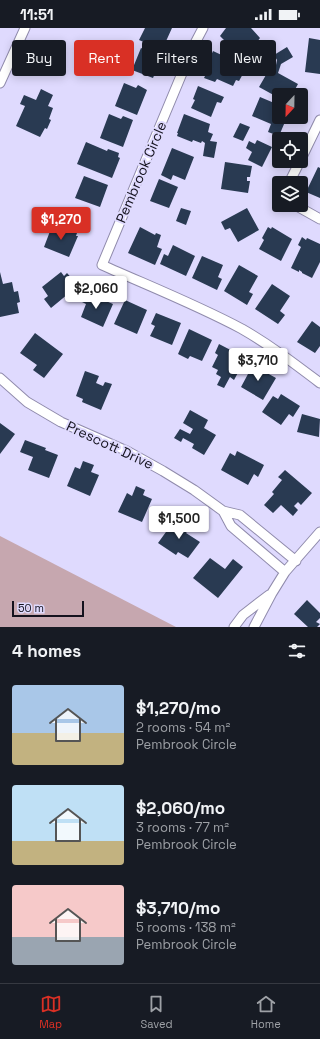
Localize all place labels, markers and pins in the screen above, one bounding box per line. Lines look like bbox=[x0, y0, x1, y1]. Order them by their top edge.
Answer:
pin: $1,270 bbox=[28, 207, 94, 241]
pin: $2,060 bbox=[63, 276, 129, 310]
pin: $3,710 bbox=[225, 348, 291, 382]
pin: $1,500 bbox=[146, 506, 212, 540]

